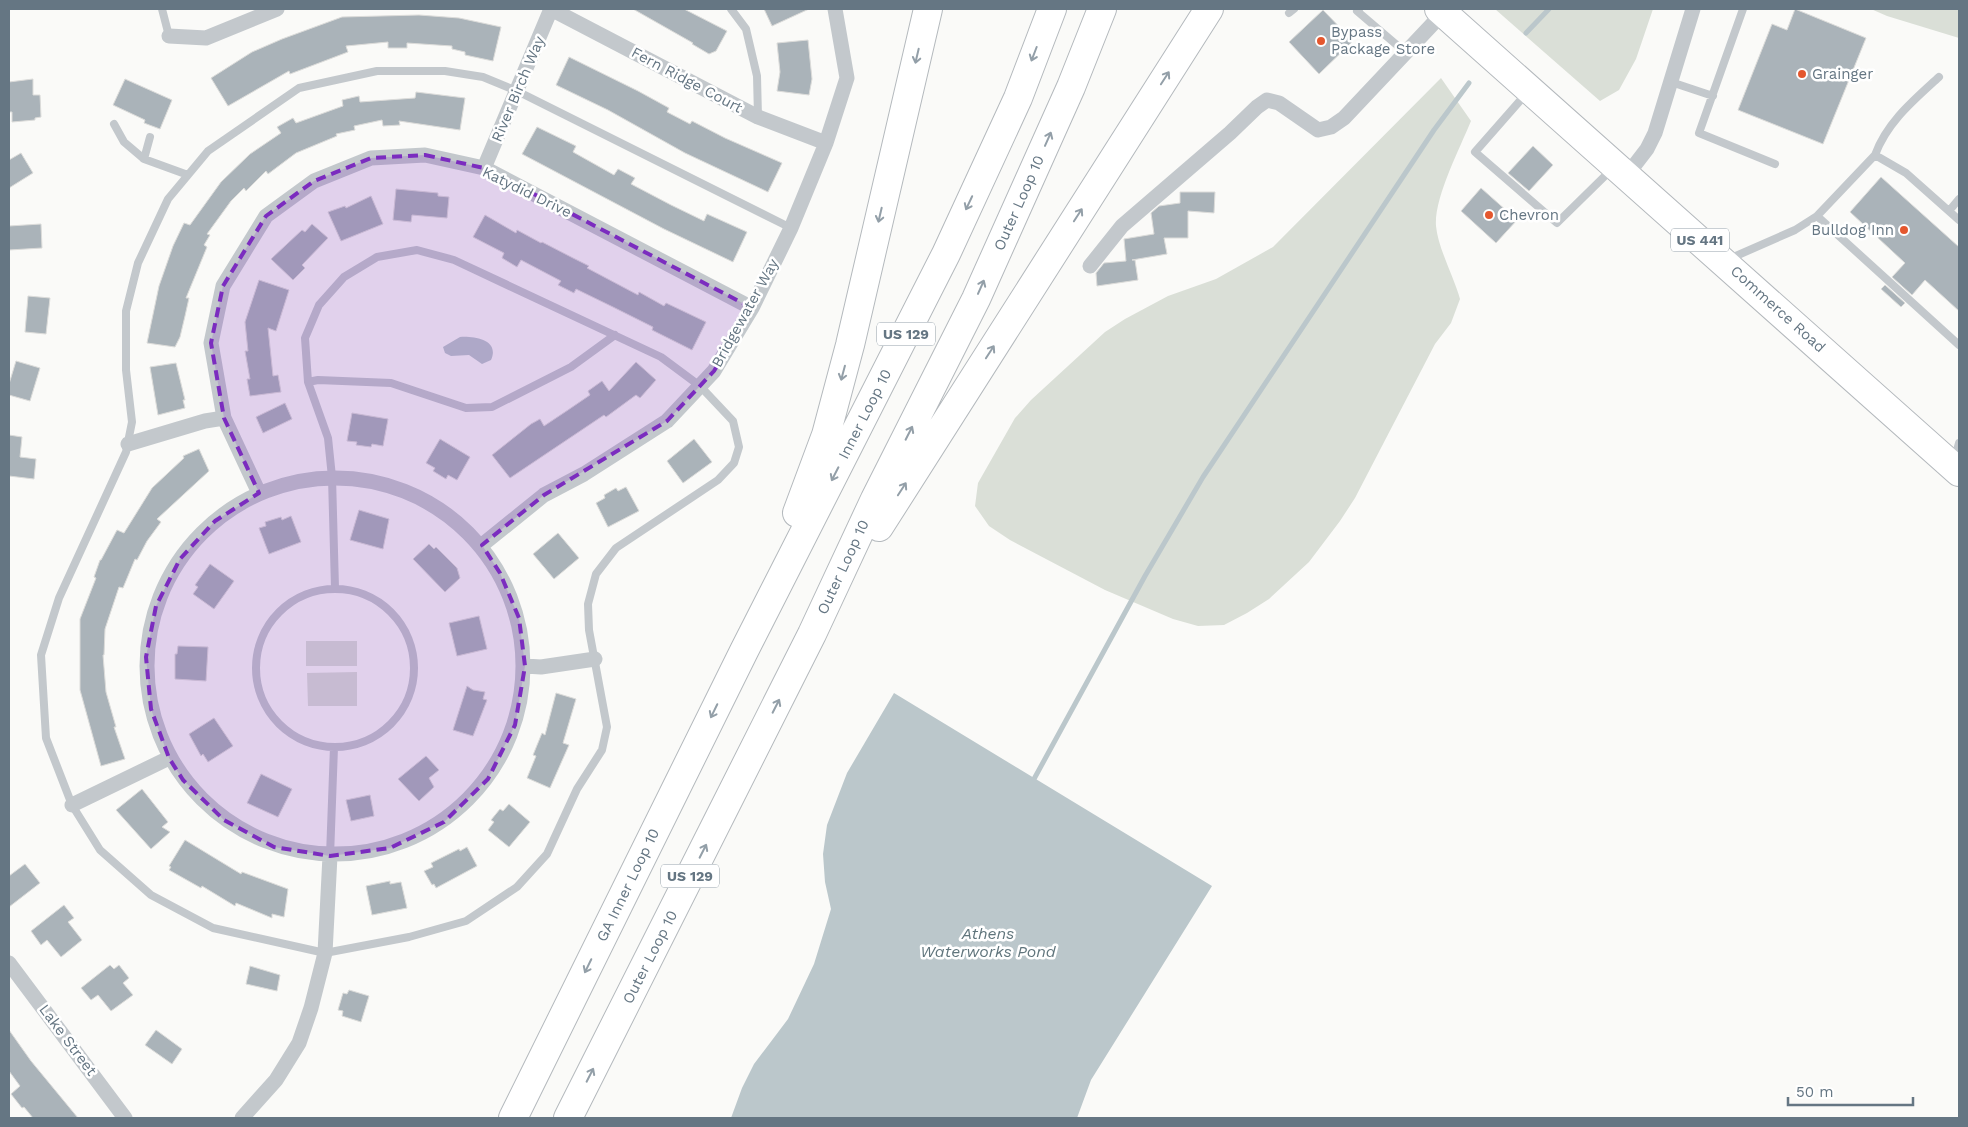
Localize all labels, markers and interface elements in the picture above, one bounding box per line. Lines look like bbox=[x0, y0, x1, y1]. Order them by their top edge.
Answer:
place label: Bypass Package Store bbox=[1331, 23, 1435, 58]
street label: River Birch Way bbox=[488, 33, 548, 145]
marker: Bypass Package Store bbox=[1315, 35, 1327, 47]
street label: Fern Ridge Court bbox=[628, 43, 746, 117]
one-way arrow bbox=[1029, 46, 1039, 61]
one-way arrow bbox=[912, 48, 921, 64]
place label: Grainger bbox=[1812, 65, 1873, 83]
marker: Grainger bbox=[1796, 68, 1808, 80]
one-way arrow bbox=[1160, 72, 1170, 86]
one-way arrow bbox=[1043, 132, 1053, 147]
street label: Outer Loop 10 bbox=[990, 153, 1048, 253]
street label: Katydid Drive bbox=[479, 163, 575, 221]
one-way arrow bbox=[964, 195, 974, 210]
one-way arrow bbox=[875, 206, 884, 222]
place label: Chevron bbox=[1499, 206, 1559, 224]
one-way arrow bbox=[1072, 208, 1083, 222]
marker: Chevron bbox=[1483, 209, 1495, 221]
place label: Bulldog Inn bbox=[1811, 221, 1894, 239]
marker: Bulldog Inn bbox=[1898, 224, 1910, 236]
road number: US 441 bbox=[1671, 228, 1729, 252]
street label: Bridgewater Way bbox=[708, 255, 782, 370]
street label: Commerce Road bbox=[1727, 262, 1829, 356]
one-way arrow bbox=[977, 280, 987, 295]
road number: US 129 bbox=[877, 322, 935, 346]
one-way arrow bbox=[985, 345, 995, 359]
one-way arrow bbox=[837, 364, 847, 380]
street label: Inner Loop 10 bbox=[835, 366, 895, 462]
one-way arrow bbox=[904, 425, 914, 440]
one-way arrow bbox=[830, 466, 839, 481]
one-way arrow bbox=[897, 482, 908, 496]
street label: Outer Loop 10 bbox=[813, 517, 873, 617]
one-way arrow bbox=[771, 699, 781, 714]
one-way arrow bbox=[709, 703, 718, 718]
street label: GA Inner Loop 10 bbox=[593, 825, 663, 945]
one-way arrow bbox=[698, 844, 708, 859]
road number: US 129 bbox=[661, 864, 719, 888]
street label: Outer Loop 10 bbox=[619, 907, 681, 1007]
water label: Athens Waterworks Pond bbox=[920, 924, 1057, 961]
one-way arrow bbox=[583, 958, 592, 973]
street label: Lake Street bbox=[35, 1001, 101, 1080]
one-way arrow bbox=[586, 1068, 595, 1083]
scale bar bbox=[1788, 1074, 1913, 1106]
text: 50 m bbox=[1796, 1083, 1833, 1101]

